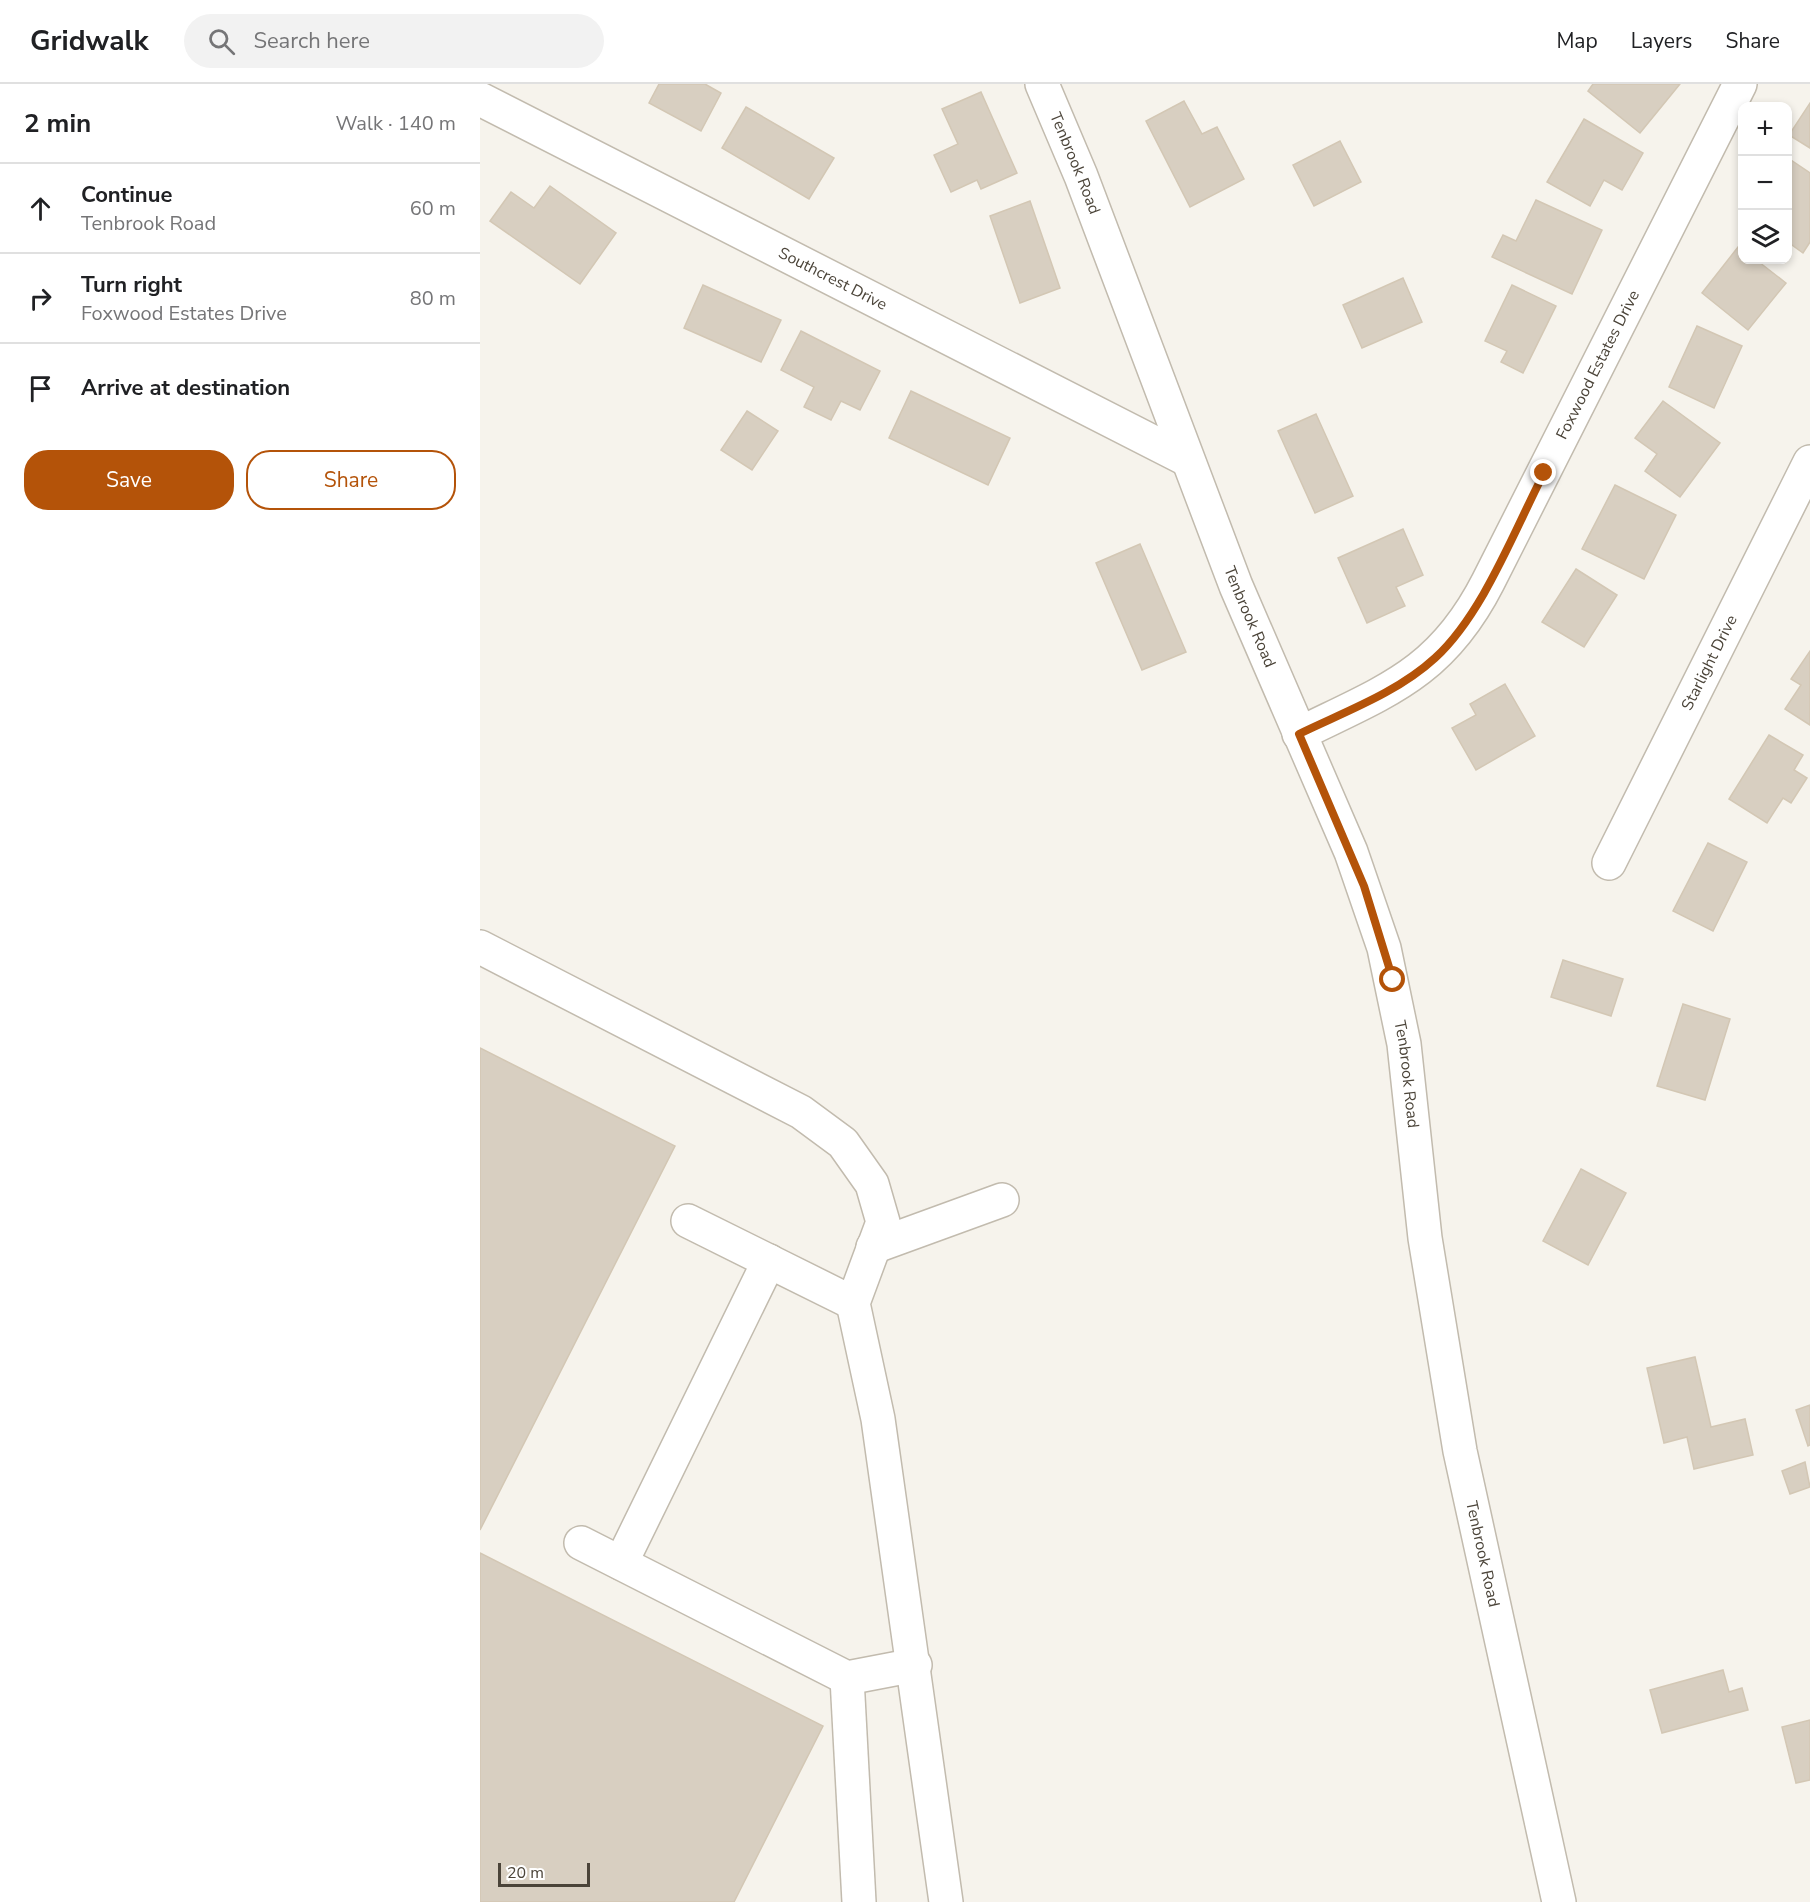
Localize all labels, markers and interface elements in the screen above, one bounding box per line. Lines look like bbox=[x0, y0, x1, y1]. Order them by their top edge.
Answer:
search box bbox=[184, 14, 604, 68]
text: Gridwalk bbox=[30, 22, 148, 60]
icon: search bbox=[205, 25, 238, 58]
text: Search here bbox=[253, 26, 370, 56]
text: Map bbox=[1556, 27, 1598, 55]
text: Layers bbox=[1631, 27, 1692, 55]
text: Share bbox=[1725, 27, 1780, 55]
map controls bbox=[1738, 102, 1792, 264]
button: + bbox=[1738, 102, 1792, 156]
text: 2 min bbox=[24, 106, 91, 141]
street label: Tenbrook Road bbox=[1044, 109, 1105, 217]
text: Walk · 140 m bbox=[336, 110, 456, 137]
button: − bbox=[1738, 156, 1792, 210]
text: Continue bbox=[81, 180, 172, 210]
icon: ahead bbox=[24, 192, 57, 225]
text: 60 m bbox=[410, 195, 456, 222]
text: Tenbrook Road bbox=[81, 210, 216, 237]
button: layers bbox=[1738, 210, 1792, 264]
street label: Southcrest Drive bbox=[775, 242, 891, 316]
text: Turn right bbox=[81, 270, 182, 300]
icon: right bbox=[24, 282, 57, 315]
text: 80 m bbox=[410, 285, 456, 312]
street label: Foxwood Estates Drive bbox=[1551, 286, 1645, 443]
text: Foxwood Estates Drive bbox=[81, 300, 287, 327]
icon: arrive bbox=[24, 372, 57, 405]
text: Arrive at destination bbox=[81, 373, 290, 403]
button: Save bbox=[24, 450, 234, 510]
button: Share bbox=[246, 450, 456, 510]
route end bbox=[1530, 459, 1556, 485]
street label: Tenbrook Road bbox=[1219, 563, 1281, 671]
street label: Starlight Drive bbox=[1676, 611, 1743, 714]
route start bbox=[1379, 966, 1405, 992]
street label: Tenbrook Road bbox=[1388, 1019, 1424, 1129]
street label: Tenbrook Road bbox=[1460, 1499, 1505, 1609]
scale bar bbox=[498, 1860, 590, 1888]
text: 20 m bbox=[507, 1862, 544, 1884]

